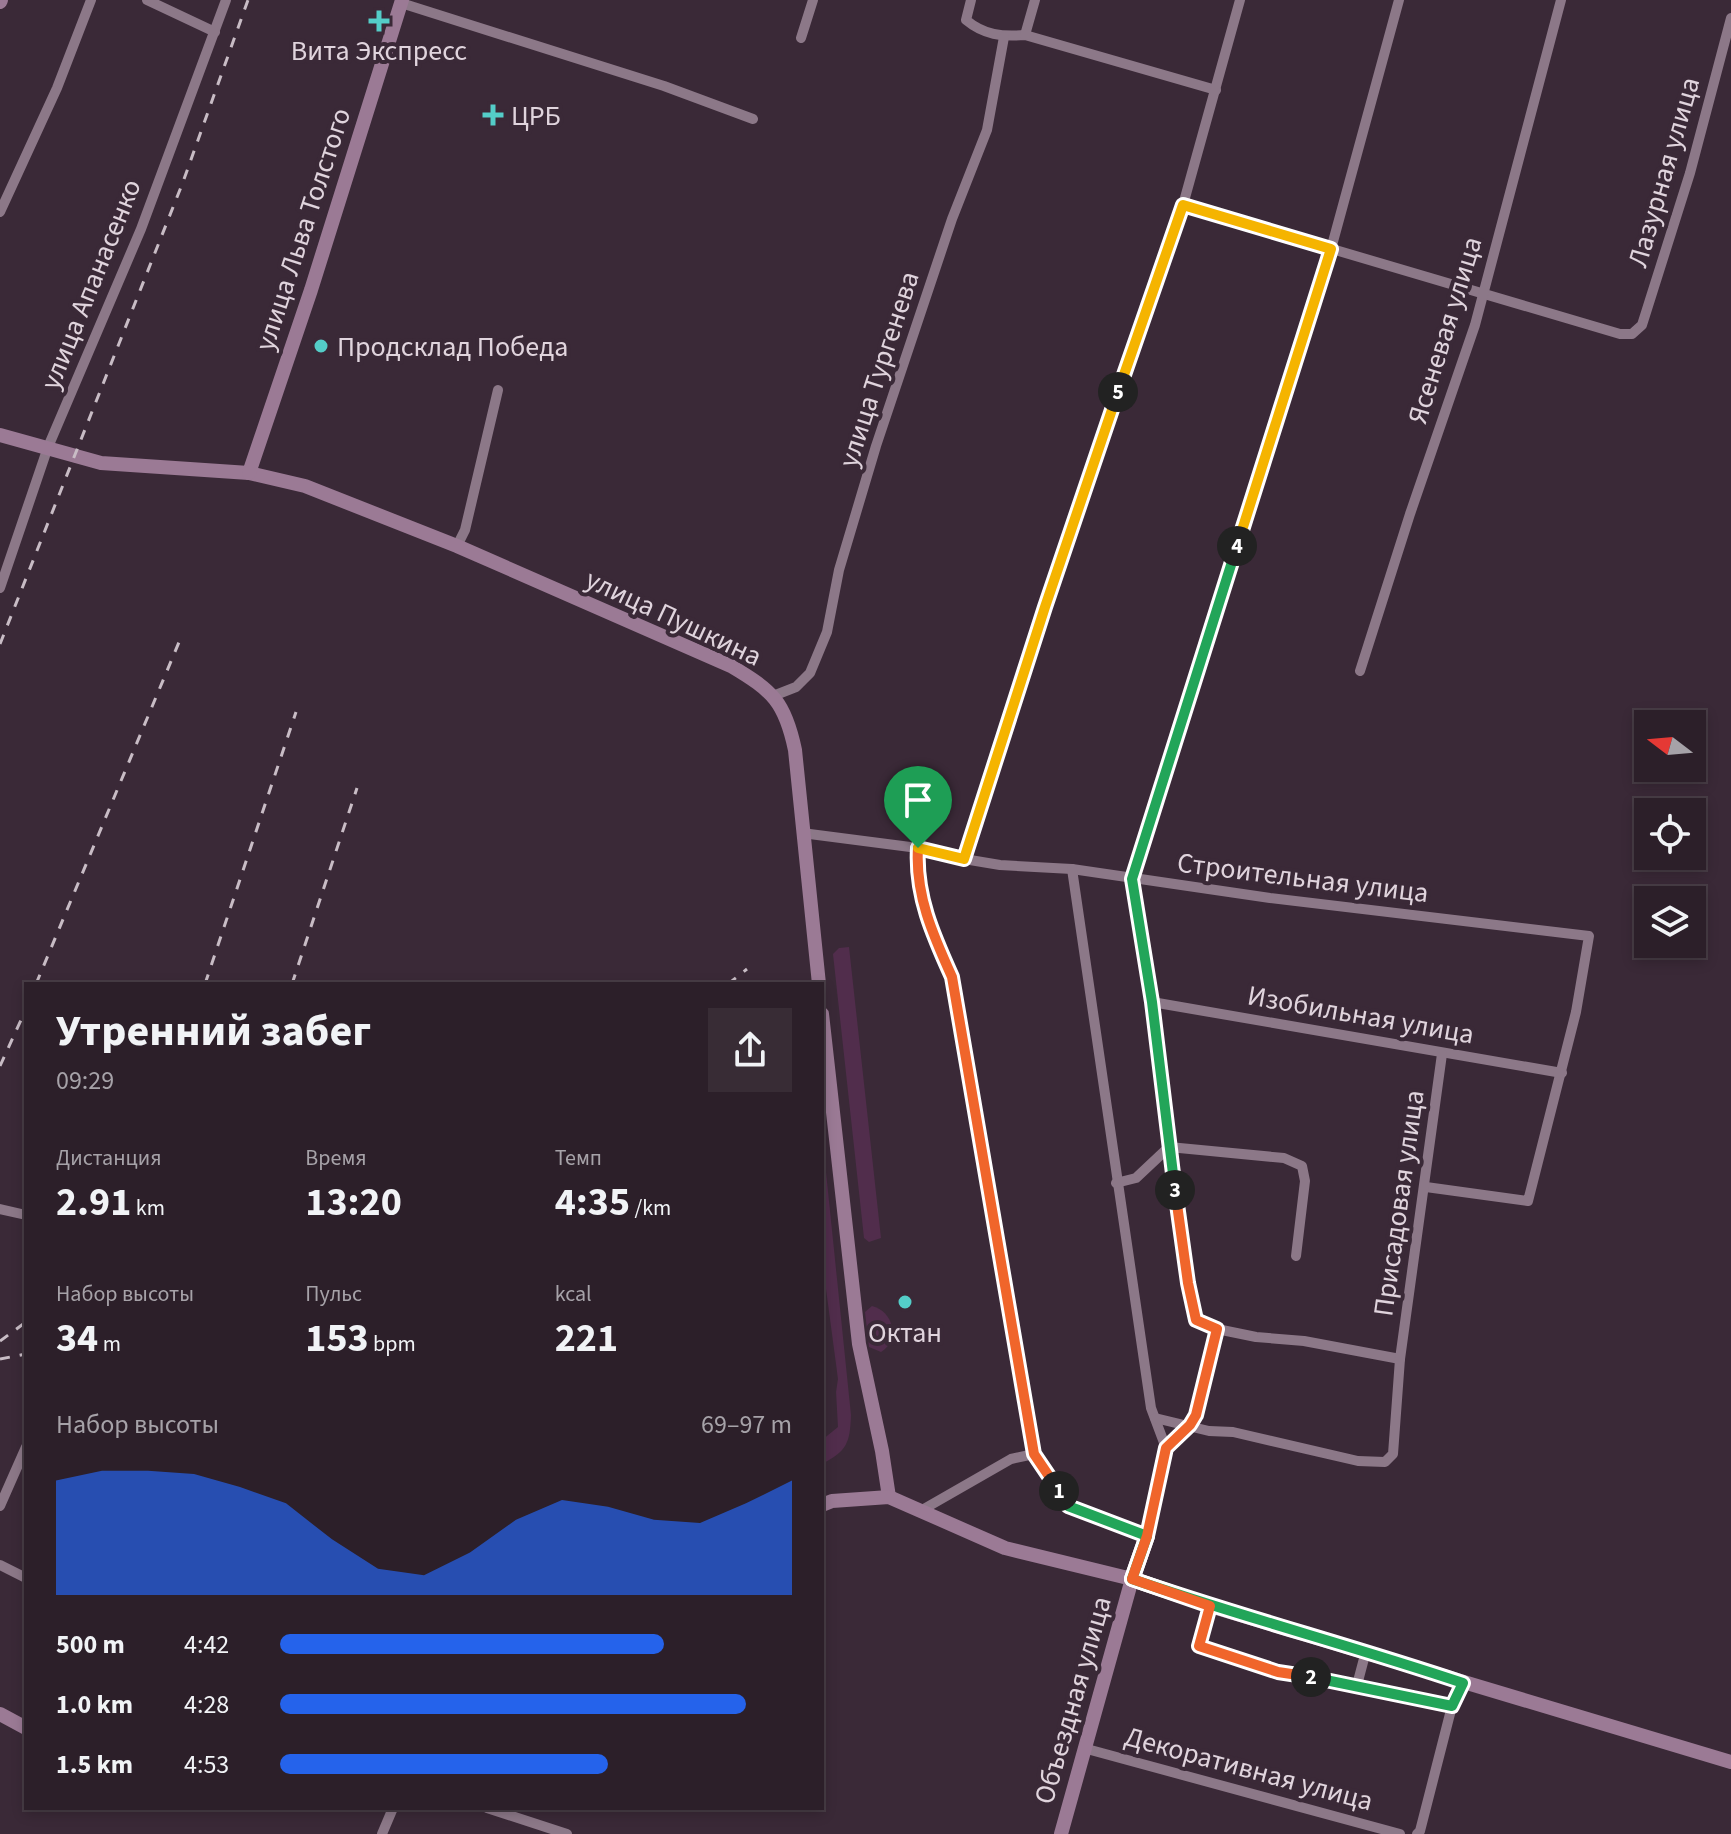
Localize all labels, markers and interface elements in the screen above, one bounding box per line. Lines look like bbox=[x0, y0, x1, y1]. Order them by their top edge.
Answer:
marker: Вита Экспресс bbox=[370, 12, 388, 30]
place label: Вита Экспресс bbox=[291, 31, 467, 71]
street label: Лазурная улица bbox=[1618, 72, 1710, 272]
place label: ЦРБ bbox=[511, 96, 561, 136]
street label: улица Льва Толстого bbox=[245, 103, 361, 356]
marker: ЦРБ bbox=[482, 104, 504, 126]
street label: улица Апанасенко bbox=[30, 173, 151, 396]
street label: Ясеневая улица bbox=[1398, 232, 1492, 429]
street label: улица Тургенева bbox=[828, 266, 929, 472]
place label: Продсклад Победа bbox=[337, 327, 568, 367]
marker: Продсклад Победа bbox=[312, 337, 330, 355]
pin: 5 bbox=[1098, 372, 1138, 412]
text: 5 bbox=[1112, 376, 1124, 408]
pin: 4 bbox=[1217, 526, 1257, 566]
text: 4 bbox=[1231, 530, 1243, 562]
street label: улица Пушкина bbox=[579, 559, 768, 676]
north arrow bbox=[1634, 710, 1706, 782]
map controls bbox=[1634, 710, 1706, 958]
pin bbox=[884, 766, 952, 848]
icon: arrive bbox=[896, 778, 940, 822]
button: locate bbox=[1634, 798, 1706, 870]
street label: Строительная улица bbox=[1175, 843, 1431, 913]
button: layers bbox=[1634, 886, 1706, 958]
street label: Изобильная улица bbox=[1244, 975, 1477, 1055]
text: Утренний забег bbox=[56, 1000, 371, 1063]
button: share bbox=[708, 1008, 792, 1092]
text: 09:29 bbox=[56, 1062, 114, 1099]
street label: Присадовая улица bbox=[1363, 1088, 1435, 1319]
text: Дистанция bbox=[56, 1142, 162, 1174]
text: Время bbox=[305, 1142, 367, 1174]
text: Темп bbox=[555, 1142, 602, 1174]
pin: 3 bbox=[1155, 1170, 1195, 1210]
text: 2.91 bbox=[56, 1174, 131, 1231]
text: 13:20 bbox=[305, 1174, 402, 1231]
text: 4:35 bbox=[555, 1174, 630, 1231]
text: 3 bbox=[1169, 1174, 1181, 1206]
text: km bbox=[131, 1192, 165, 1224]
text: /km bbox=[630, 1192, 671, 1224]
text: Набор высоты bbox=[56, 1278, 194, 1310]
text: Пульс bbox=[305, 1278, 362, 1310]
text: kcal bbox=[555, 1278, 592, 1310]
marker: Октан bbox=[896, 1293, 914, 1311]
text: 34 bbox=[56, 1310, 98, 1367]
text: 153 bbox=[305, 1310, 369, 1367]
text: 221 bbox=[555, 1310, 618, 1367]
place label: Октан bbox=[868, 1313, 942, 1353]
text: m bbox=[98, 1328, 121, 1360]
text: bpm bbox=[369, 1328, 416, 1360]
text: Набор высоты bbox=[56, 1406, 219, 1443]
text: 69–97 m bbox=[701, 1406, 792, 1443]
pin: 1 bbox=[1039, 1471, 1079, 1511]
text: 1 bbox=[1053, 1475, 1065, 1507]
street label: Объездная улица bbox=[1024, 1592, 1122, 1809]
text: 500 m bbox=[56, 1626, 125, 1663]
text: 4:42 bbox=[184, 1626, 229, 1663]
pin: 2 bbox=[1291, 1657, 1331, 1697]
text: 2 bbox=[1305, 1661, 1317, 1693]
text: 1.0 km bbox=[56, 1686, 133, 1723]
text: 4:28 bbox=[184, 1686, 229, 1723]
street label: Декоративная улица bbox=[1120, 1717, 1377, 1821]
text: 1.5 km bbox=[56, 1746, 133, 1783]
text: 4:53 bbox=[184, 1746, 229, 1783]

